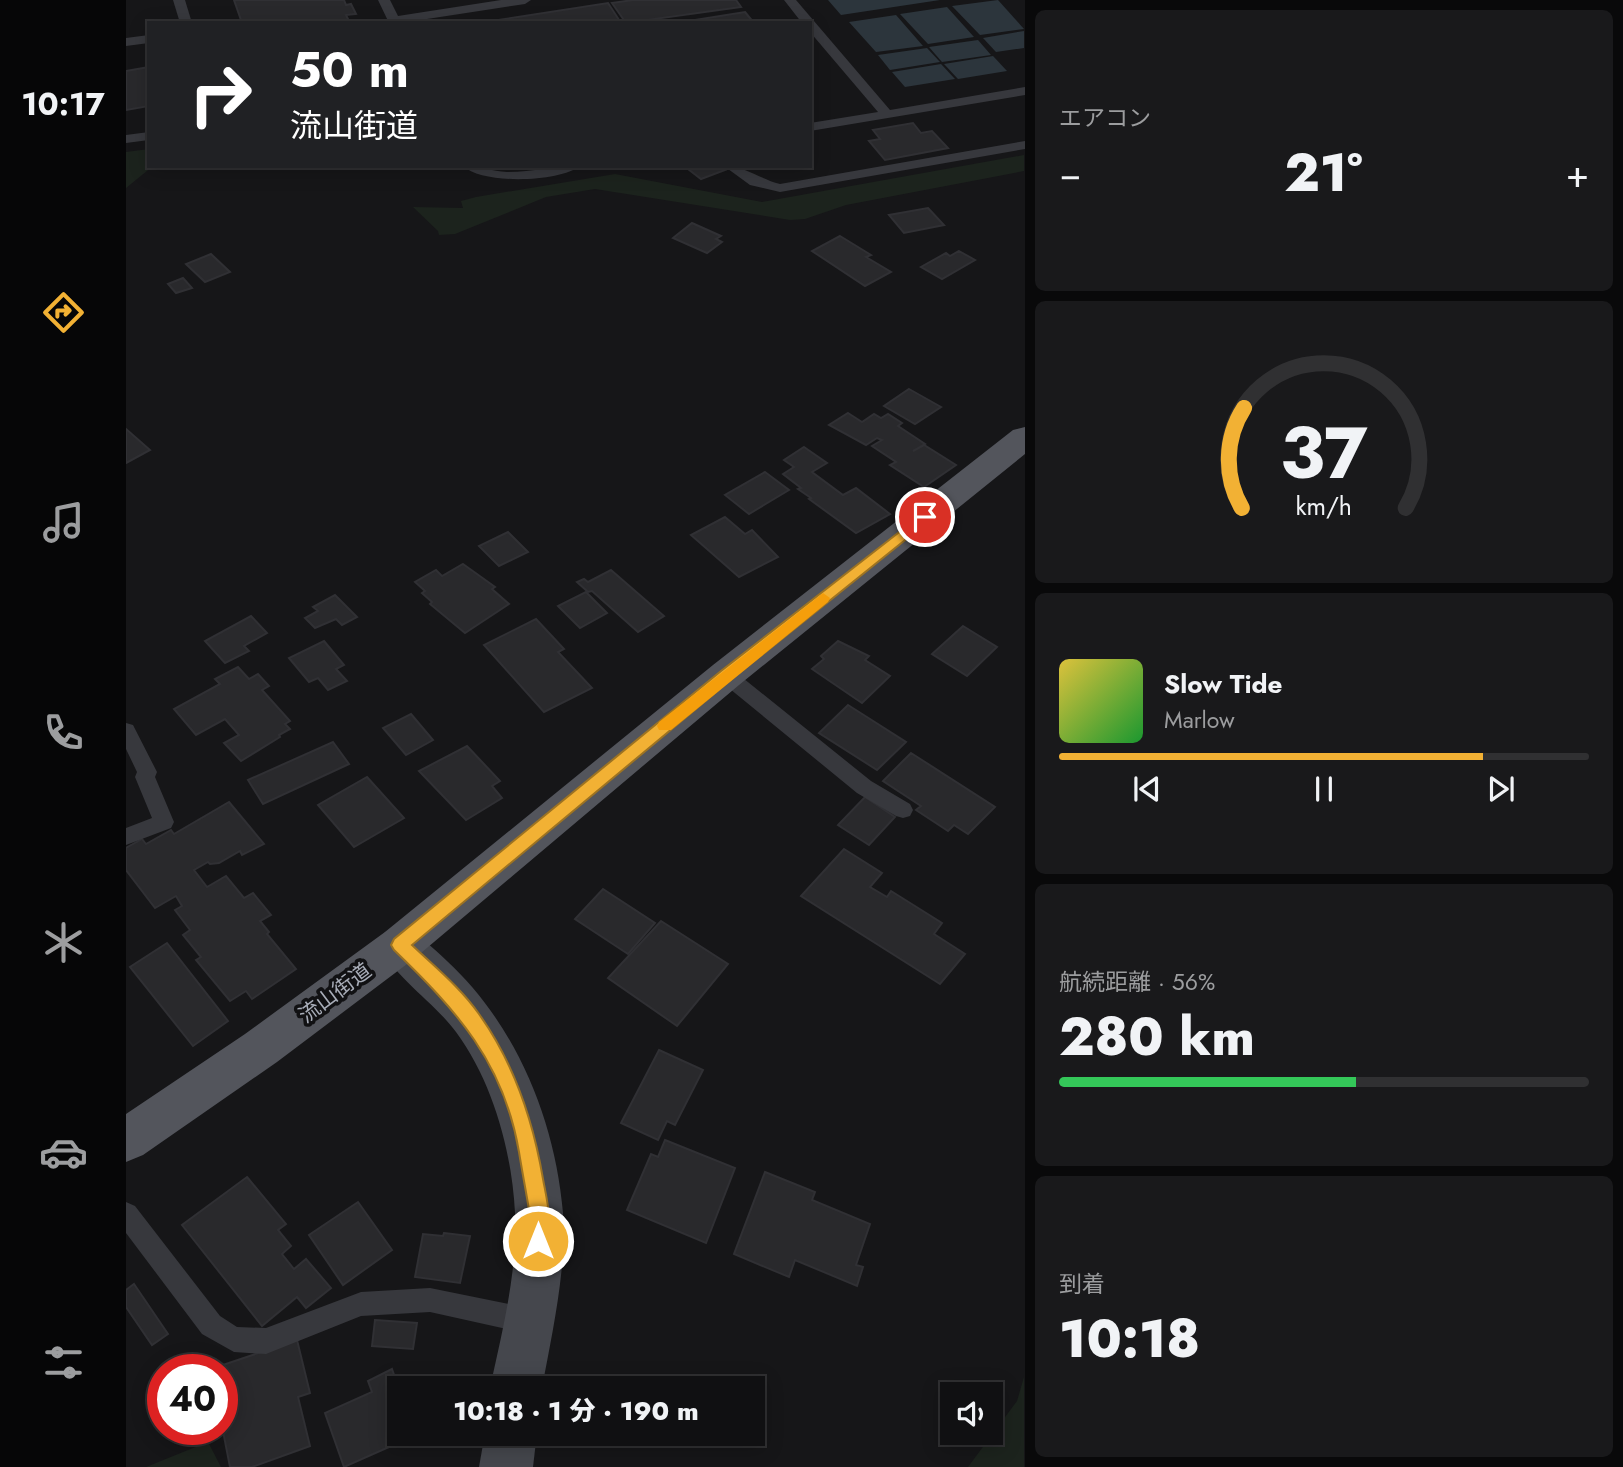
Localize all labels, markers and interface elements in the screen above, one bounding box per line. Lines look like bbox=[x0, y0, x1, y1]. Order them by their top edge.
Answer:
text: 50 m bbox=[290, 35, 409, 105]
icon: right bbox=[175, 49, 266, 140]
text: 10:17 bbox=[21, 81, 105, 127]
text: エアコン bbox=[1059, 101, 1151, 135]
text: 流山街道 bbox=[290, 103, 418, 149]
text: 21° bbox=[1284, 135, 1363, 211]
text: − bbox=[1059, 146, 1081, 201]
text: + bbox=[1566, 146, 1589, 201]
icon: directions bbox=[39, 288, 88, 337]
text: 37 bbox=[1280, 401, 1368, 506]
pin bbox=[895, 487, 955, 547]
text: km/h bbox=[1296, 488, 1352, 524]
icon: music bbox=[39, 498, 88, 547]
icon: arrive bbox=[906, 498, 944, 536]
text: Slow Tide bbox=[1164, 665, 1283, 703]
text: Marlow bbox=[1164, 703, 1235, 737]
icon: phone bbox=[39, 708, 88, 757]
icon: previous bbox=[1128, 770, 1166, 808]
icon: pause bbox=[1305, 770, 1343, 808]
icon: next bbox=[1482, 770, 1520, 808]
icon: climate bbox=[39, 918, 88, 967]
street label: 流山街道 bbox=[292, 956, 378, 1030]
text: 航続距離 · 56% bbox=[1059, 965, 1215, 999]
text: 280 km bbox=[1059, 999, 1255, 1075]
icon: car bbox=[39, 1128, 88, 1177]
position arrow bbox=[501, 1204, 575, 1278]
text: 到着 bbox=[1059, 1267, 1105, 1301]
text: 10:18 bbox=[1059, 1301, 1200, 1377]
icon: filters bbox=[39, 1338, 88, 1387]
speed limit sign: 40 bbox=[147, 1354, 238, 1445]
map controls bbox=[940, 1382, 1003, 1445]
button: sound bbox=[940, 1382, 1003, 1445]
text: 10:18 · 1 分 · 190 m bbox=[453, 1392, 699, 1430]

